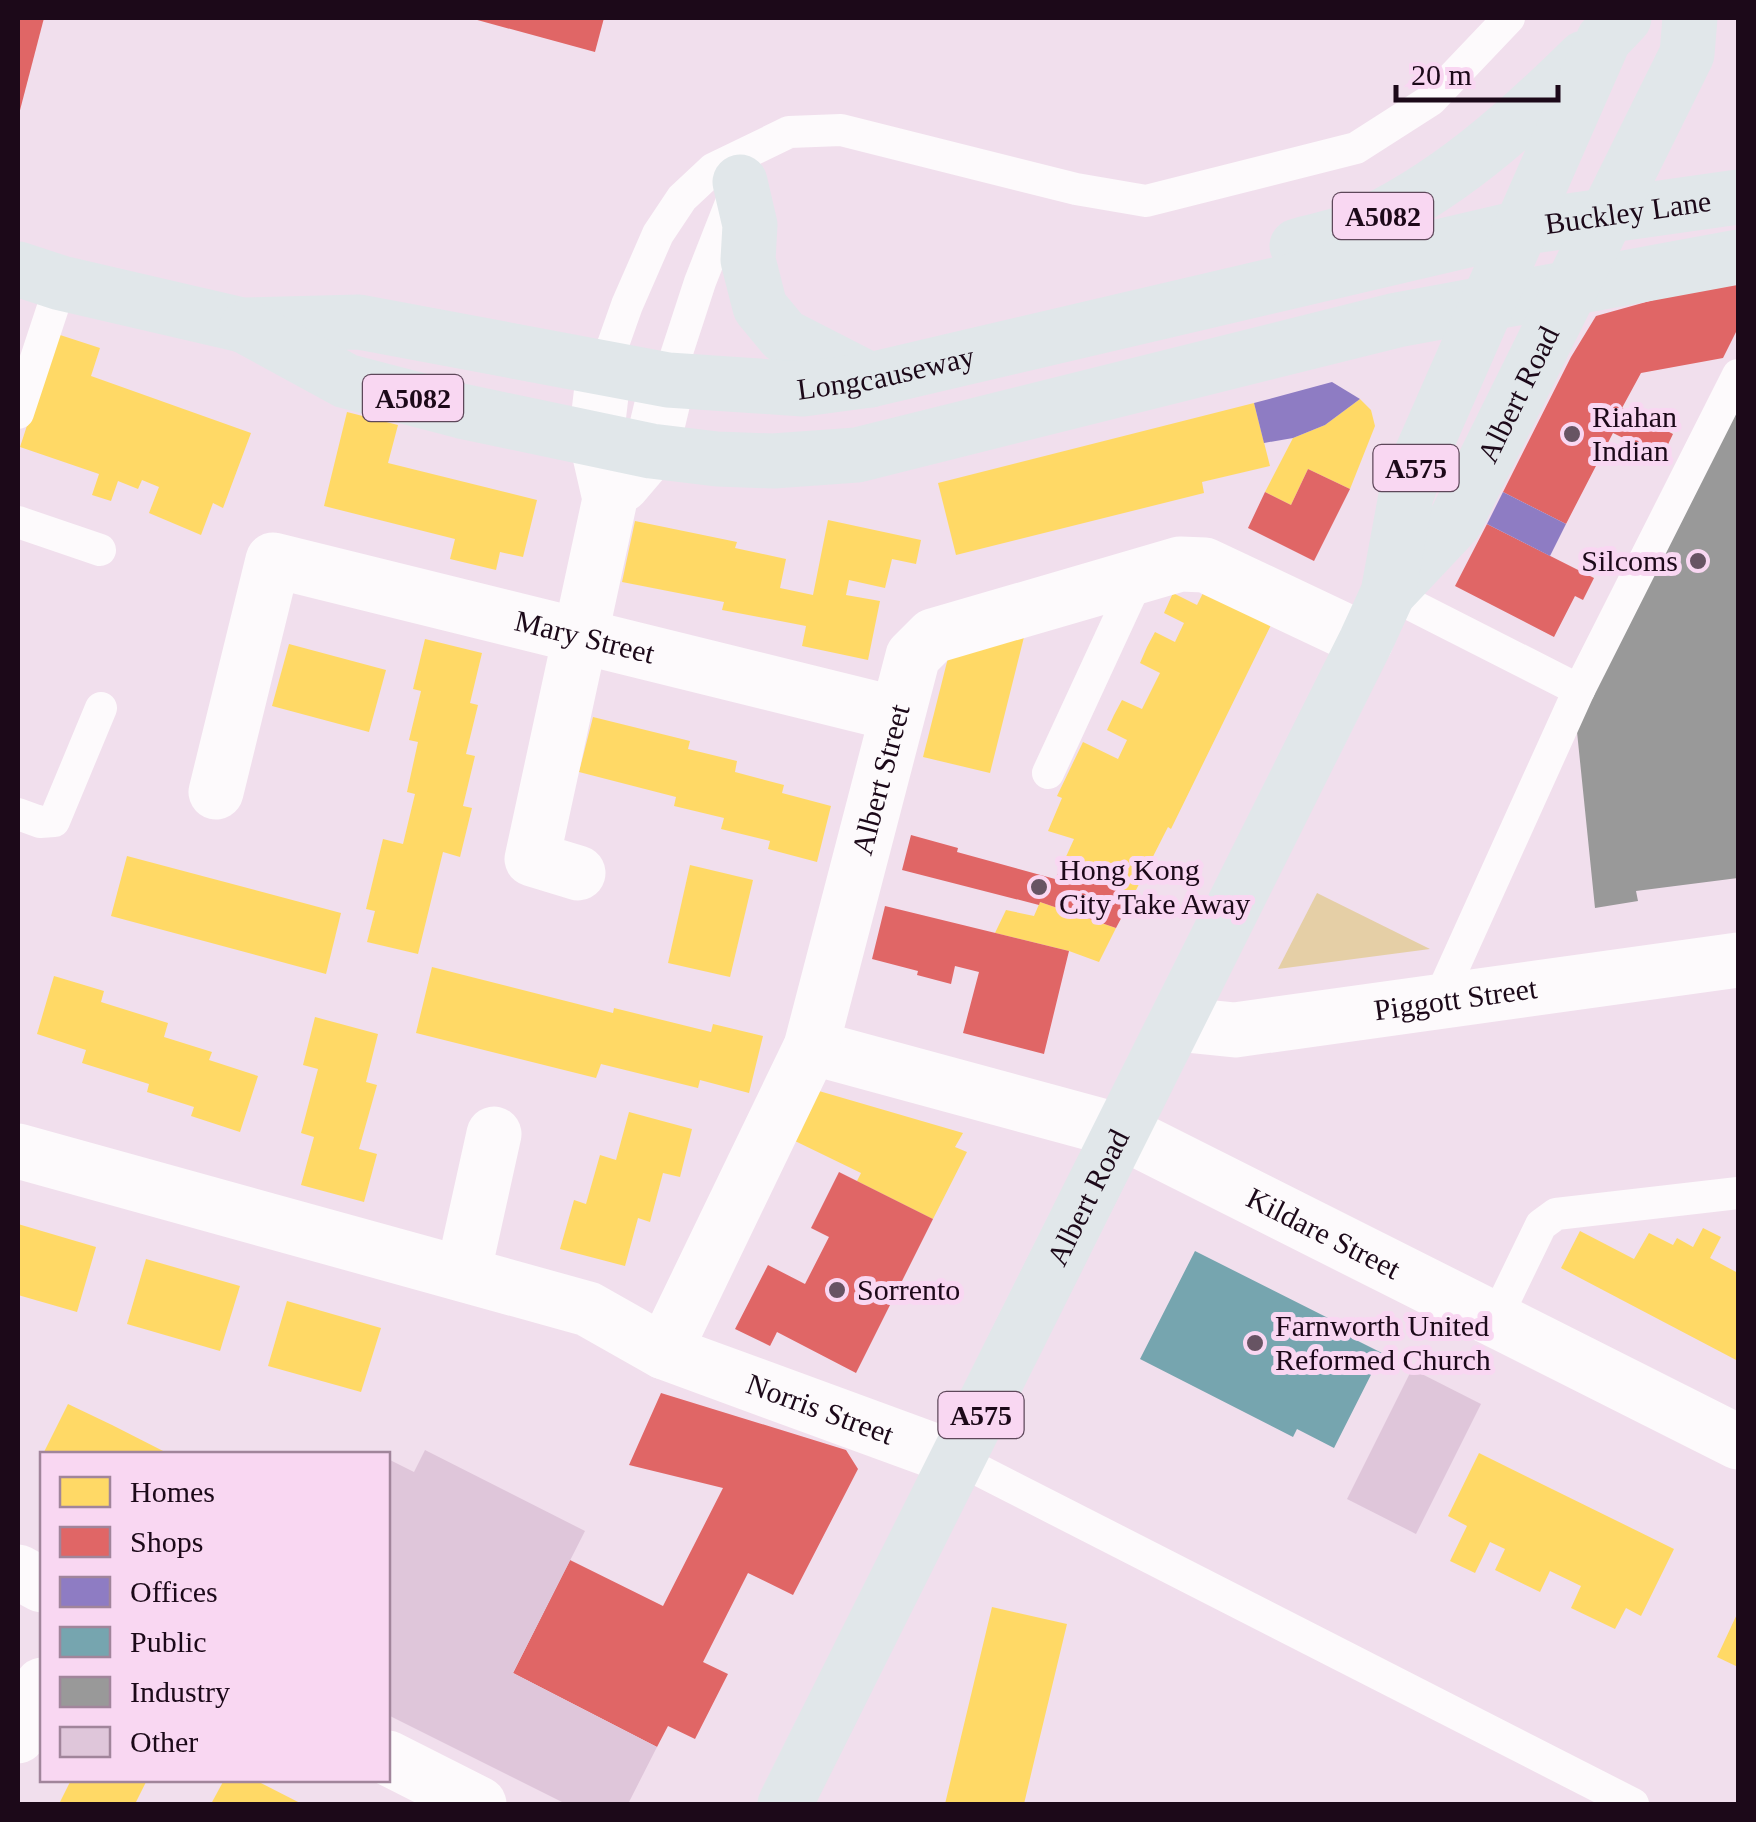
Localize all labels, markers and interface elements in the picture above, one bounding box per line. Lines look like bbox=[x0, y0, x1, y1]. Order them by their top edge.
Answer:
scale bar bbox=[1396, 40, 1558, 102]
text: 20 m bbox=[1411, 58, 1472, 91]
street label: Buckley Lane bbox=[1543, 184, 1713, 240]
road number: A5082 bbox=[1333, 193, 1433, 239]
street label: Albert Road bbox=[1470, 321, 1565, 468]
street label: Longcauseway bbox=[795, 339, 977, 406]
road number: A5082 bbox=[363, 375, 463, 421]
place label: Riahan Indian bbox=[1592, 400, 1677, 467]
marker: Riahan Indian bbox=[1561, 423, 1583, 445]
road number: A575 bbox=[1374, 445, 1458, 491]
place label: Silcoms bbox=[1581, 544, 1678, 577]
marker: Silcoms bbox=[1687, 550, 1709, 572]
street label: Mary Street bbox=[512, 603, 659, 670]
street label: Albert Street bbox=[845, 700, 916, 858]
place label: Hong Kong City Take Away bbox=[1059, 853, 1250, 920]
marker: Hong Kong City Take Away bbox=[1028, 876, 1050, 898]
street label: Piggott Street bbox=[1372, 971, 1540, 1026]
street label: Albert Road bbox=[1040, 1124, 1135, 1271]
street label: Kildare Street bbox=[1241, 1181, 1407, 1286]
place label: Sorrento bbox=[857, 1273, 960, 1306]
marker: Sorrento bbox=[826, 1279, 848, 1301]
place label: Farnworth United Reformed Church bbox=[1275, 1309, 1491, 1376]
marker: Farnworth United Reformed Church bbox=[1244, 1332, 1266, 1354]
street label: Norris Street bbox=[742, 1367, 899, 1451]
road number: A575 bbox=[938, 1392, 1024, 1438]
legend bbox=[40, 1452, 390, 1782]
text: Homes bbox=[130, 1475, 215, 1508]
text: Shops bbox=[130, 1525, 203, 1558]
text: Offices bbox=[130, 1575, 218, 1608]
text: Public bbox=[130, 1625, 207, 1658]
text: Industry bbox=[130, 1675, 230, 1708]
text: Other bbox=[130, 1725, 198, 1758]

